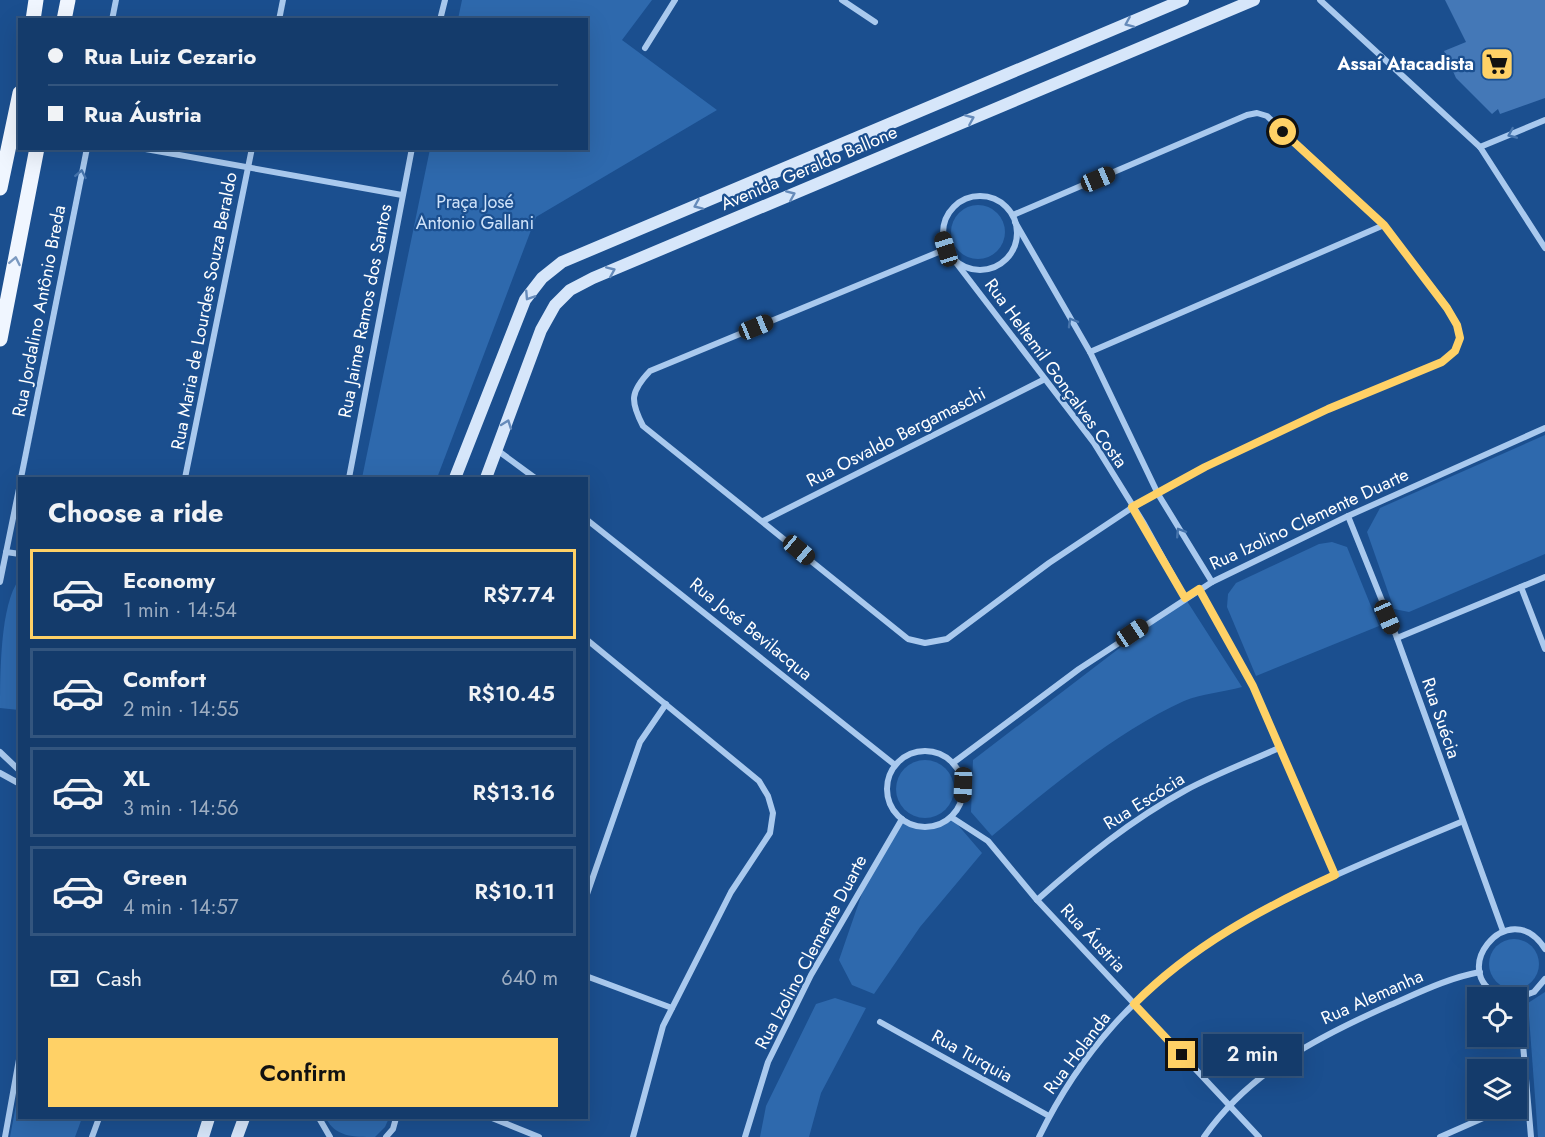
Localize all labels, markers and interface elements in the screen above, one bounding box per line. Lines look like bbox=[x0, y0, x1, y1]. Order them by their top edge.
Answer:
one-way arrow bbox=[1125, 16, 1136, 28]
text: Rua Luiz Cezario bbox=[84, 40, 256, 72]
supermarket icon: Assaí Atacadista bbox=[1479, 46, 1515, 82]
place label: Assaí Atacadista bbox=[1336, 51, 1474, 77]
text: Rua Áustria bbox=[84, 98, 202, 130]
one-way arrow bbox=[964, 115, 975, 127]
route start bbox=[1269, 118, 1296, 145]
street label: Avenida Geraldo Ballone bbox=[717, 119, 901, 217]
one-way arrow bbox=[1508, 127, 1519, 139]
car bbox=[1078, 164, 1118, 194]
one-way arrow bbox=[74, 169, 87, 179]
street label: Rua Maria de Lourdes Souza Beraldo bbox=[164, 170, 244, 452]
park label: Praça José Antonio Gallani bbox=[416, 189, 534, 236]
one-way arrow bbox=[784, 190, 795, 202]
one-way arrow bbox=[694, 198, 705, 210]
street label: Rua Jaime Ramos dos Santos bbox=[332, 202, 398, 420]
street label: Rua Jordalino Antônio Breda bbox=[6, 203, 72, 419]
car bbox=[932, 229, 960, 269]
one-way arrow bbox=[8, 256, 21, 266]
one-way arrow bbox=[604, 266, 615, 278]
street label: Rua Heltemil Gonçalves Costa bbox=[978, 273, 1134, 473]
one-way arrow bbox=[526, 289, 537, 300]
car bbox=[736, 312, 776, 342]
one-way arrow bbox=[1068, 317, 1080, 328]
street label: Rua Osvaldo Bergamaschi bbox=[802, 380, 990, 494]
one-way arrow bbox=[500, 419, 512, 430]
street label: Rua Izolino Clemente Duarte bbox=[1205, 461, 1413, 577]
text: Choose a ride bbox=[48, 493, 223, 532]
one-way arrow bbox=[1176, 528, 1188, 538]
car bbox=[779, 532, 819, 568]
text: Economy bbox=[123, 564, 215, 596]
icon: car bbox=[51, 567, 105, 621]
street label: Rua José Bevilacqua bbox=[684, 571, 818, 687]
text: R$7.74 bbox=[483, 578, 555, 610]
text: 1 min · 14:54 bbox=[123, 596, 237, 625]
car bbox=[1371, 597, 1403, 637]
car bbox=[1112, 615, 1152, 651]
text: Comfort bbox=[123, 663, 206, 695]
icon: car bbox=[51, 666, 105, 720]
street label: Rua Suécia bbox=[1415, 674, 1467, 762]
text: R$10.45 bbox=[468, 677, 555, 709]
text: 2 min · 14:55 bbox=[123, 695, 239, 724]
text: XL bbox=[123, 762, 150, 794]
icon: car bbox=[51, 765, 105, 819]
street label: Rua Escócia bbox=[1098, 766, 1190, 836]
car bbox=[953, 767, 973, 803]
text: R$13.16 bbox=[473, 776, 555, 808]
text: 3 min · 14:56 bbox=[123, 794, 239, 823]
street label: Rua Izolino Clemente Duarte bbox=[749, 850, 873, 1054]
text: Green bbox=[123, 861, 187, 893]
icon: car bbox=[51, 864, 105, 918]
text: R$10.11 bbox=[474, 875, 555, 907]
text: 4 min · 14:57 bbox=[123, 893, 238, 922]
street label: Rua Áustria bbox=[1054, 898, 1132, 978]
icon: cash bbox=[48, 962, 81, 995]
text: Cash bbox=[96, 962, 142, 994]
street label: Rua Alemanha bbox=[1317, 963, 1427, 1031]
text: 640 m bbox=[501, 964, 558, 993]
map controls bbox=[1467, 987, 1527, 1119]
button: locate bbox=[1467, 987, 1527, 1047]
street label: Rua Holanda bbox=[1037, 1006, 1117, 1100]
street label: Rua Turquia bbox=[927, 1023, 1017, 1089]
callout: 2 min bbox=[1203, 1034, 1302, 1076]
button: Confirm bbox=[48, 1038, 558, 1107]
text: 2 min bbox=[1227, 1040, 1278, 1069]
route end bbox=[1168, 1041, 1195, 1068]
button: layers bbox=[1467, 1059, 1527, 1119]

